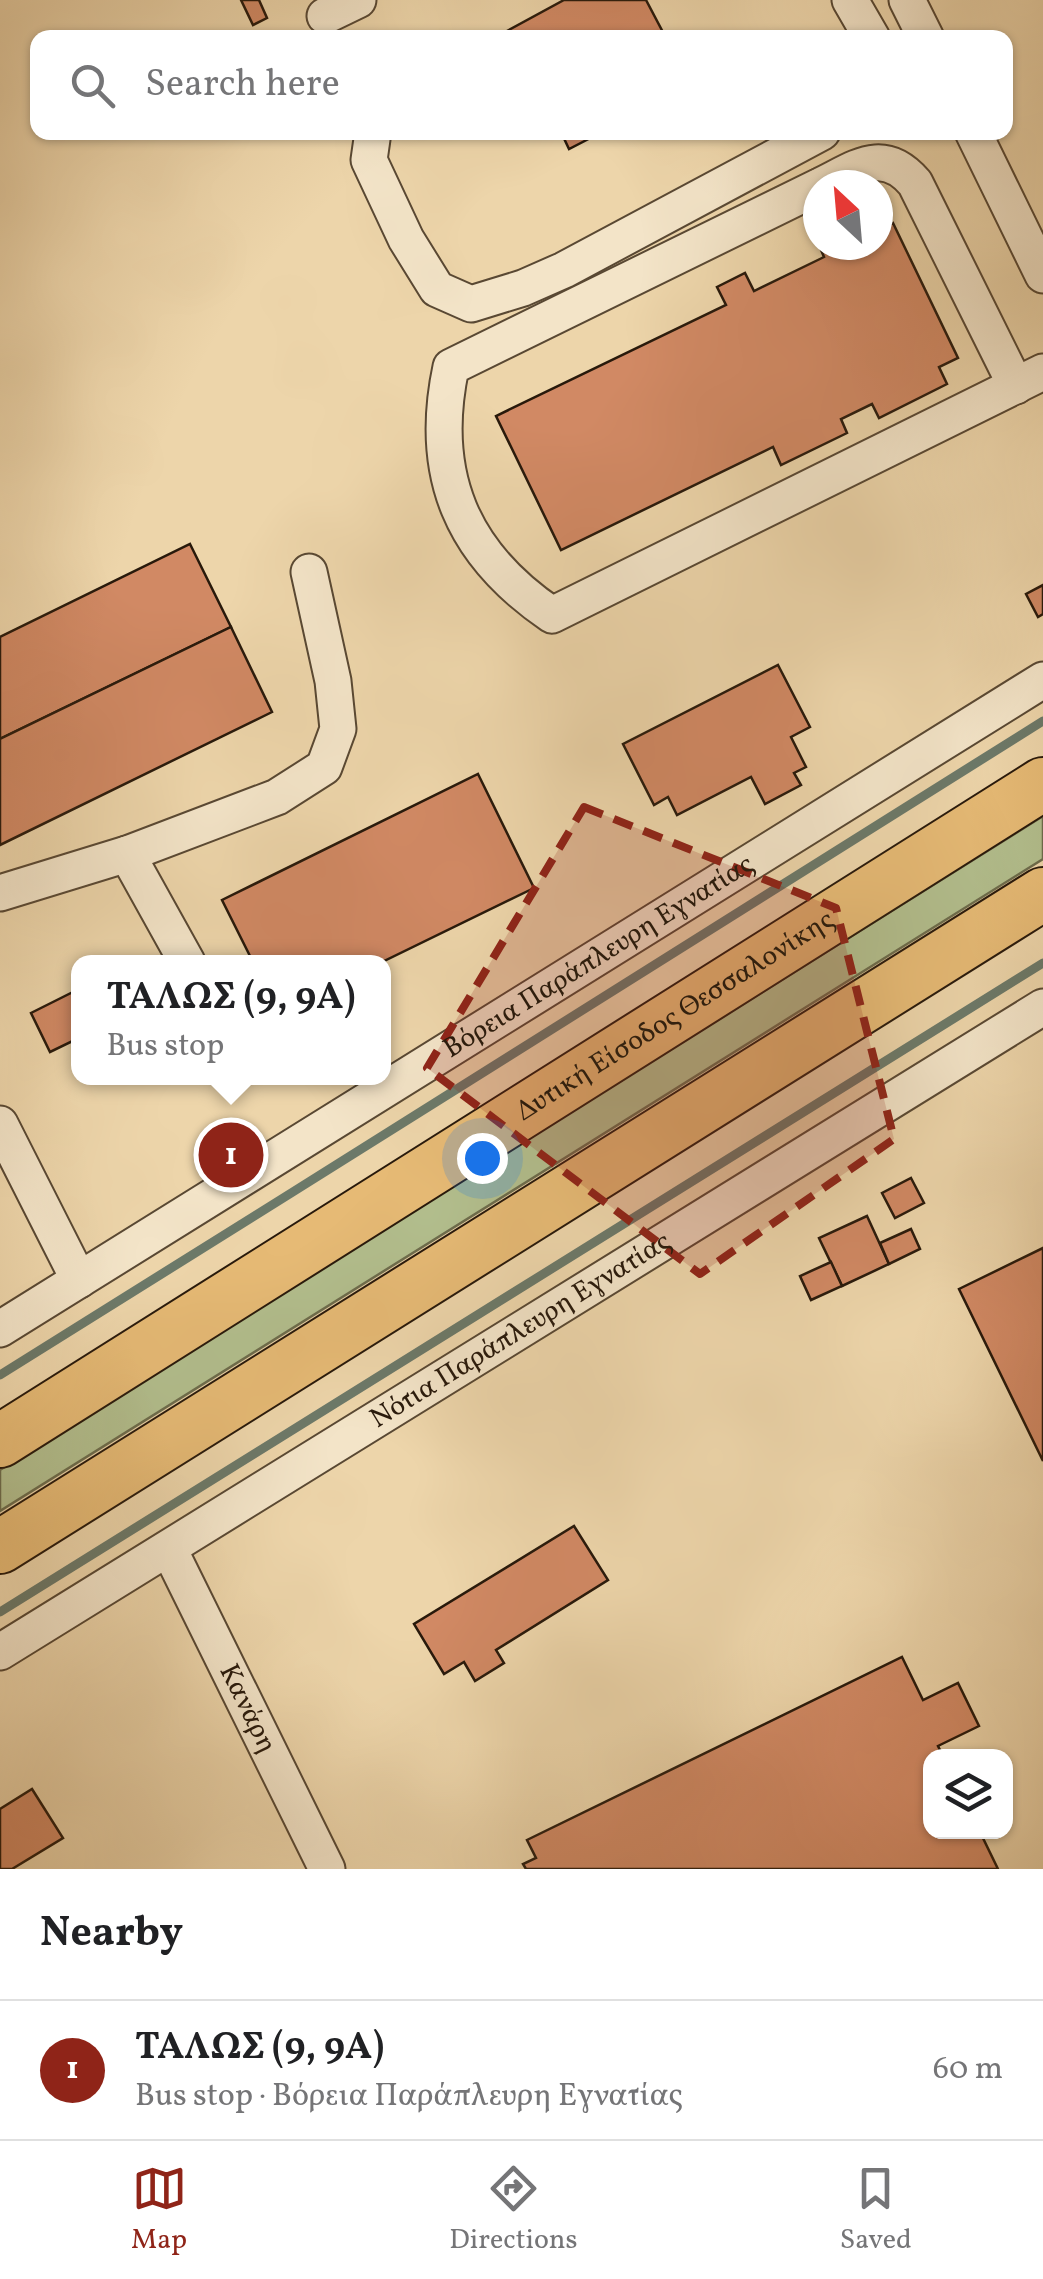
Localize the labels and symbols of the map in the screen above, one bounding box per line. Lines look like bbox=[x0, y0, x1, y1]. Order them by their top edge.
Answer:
north arrow bbox=[803, 170, 893, 260]
street label: Βόρεια Παράπλευρη Εγνατίας bbox=[436, 845, 762, 1068]
street label: Δυτική Είσοδος Θεσσαλονίκης bbox=[508, 901, 842, 1131]
pin: 1 bbox=[198, 1118, 264, 1192]
your location bbox=[457, 1133, 508, 1184]
street label: Νότια Παράπλευρη Εγνατίας bbox=[363, 1222, 678, 1438]
street label: Κανάρη bbox=[209, 1657, 286, 1760]

